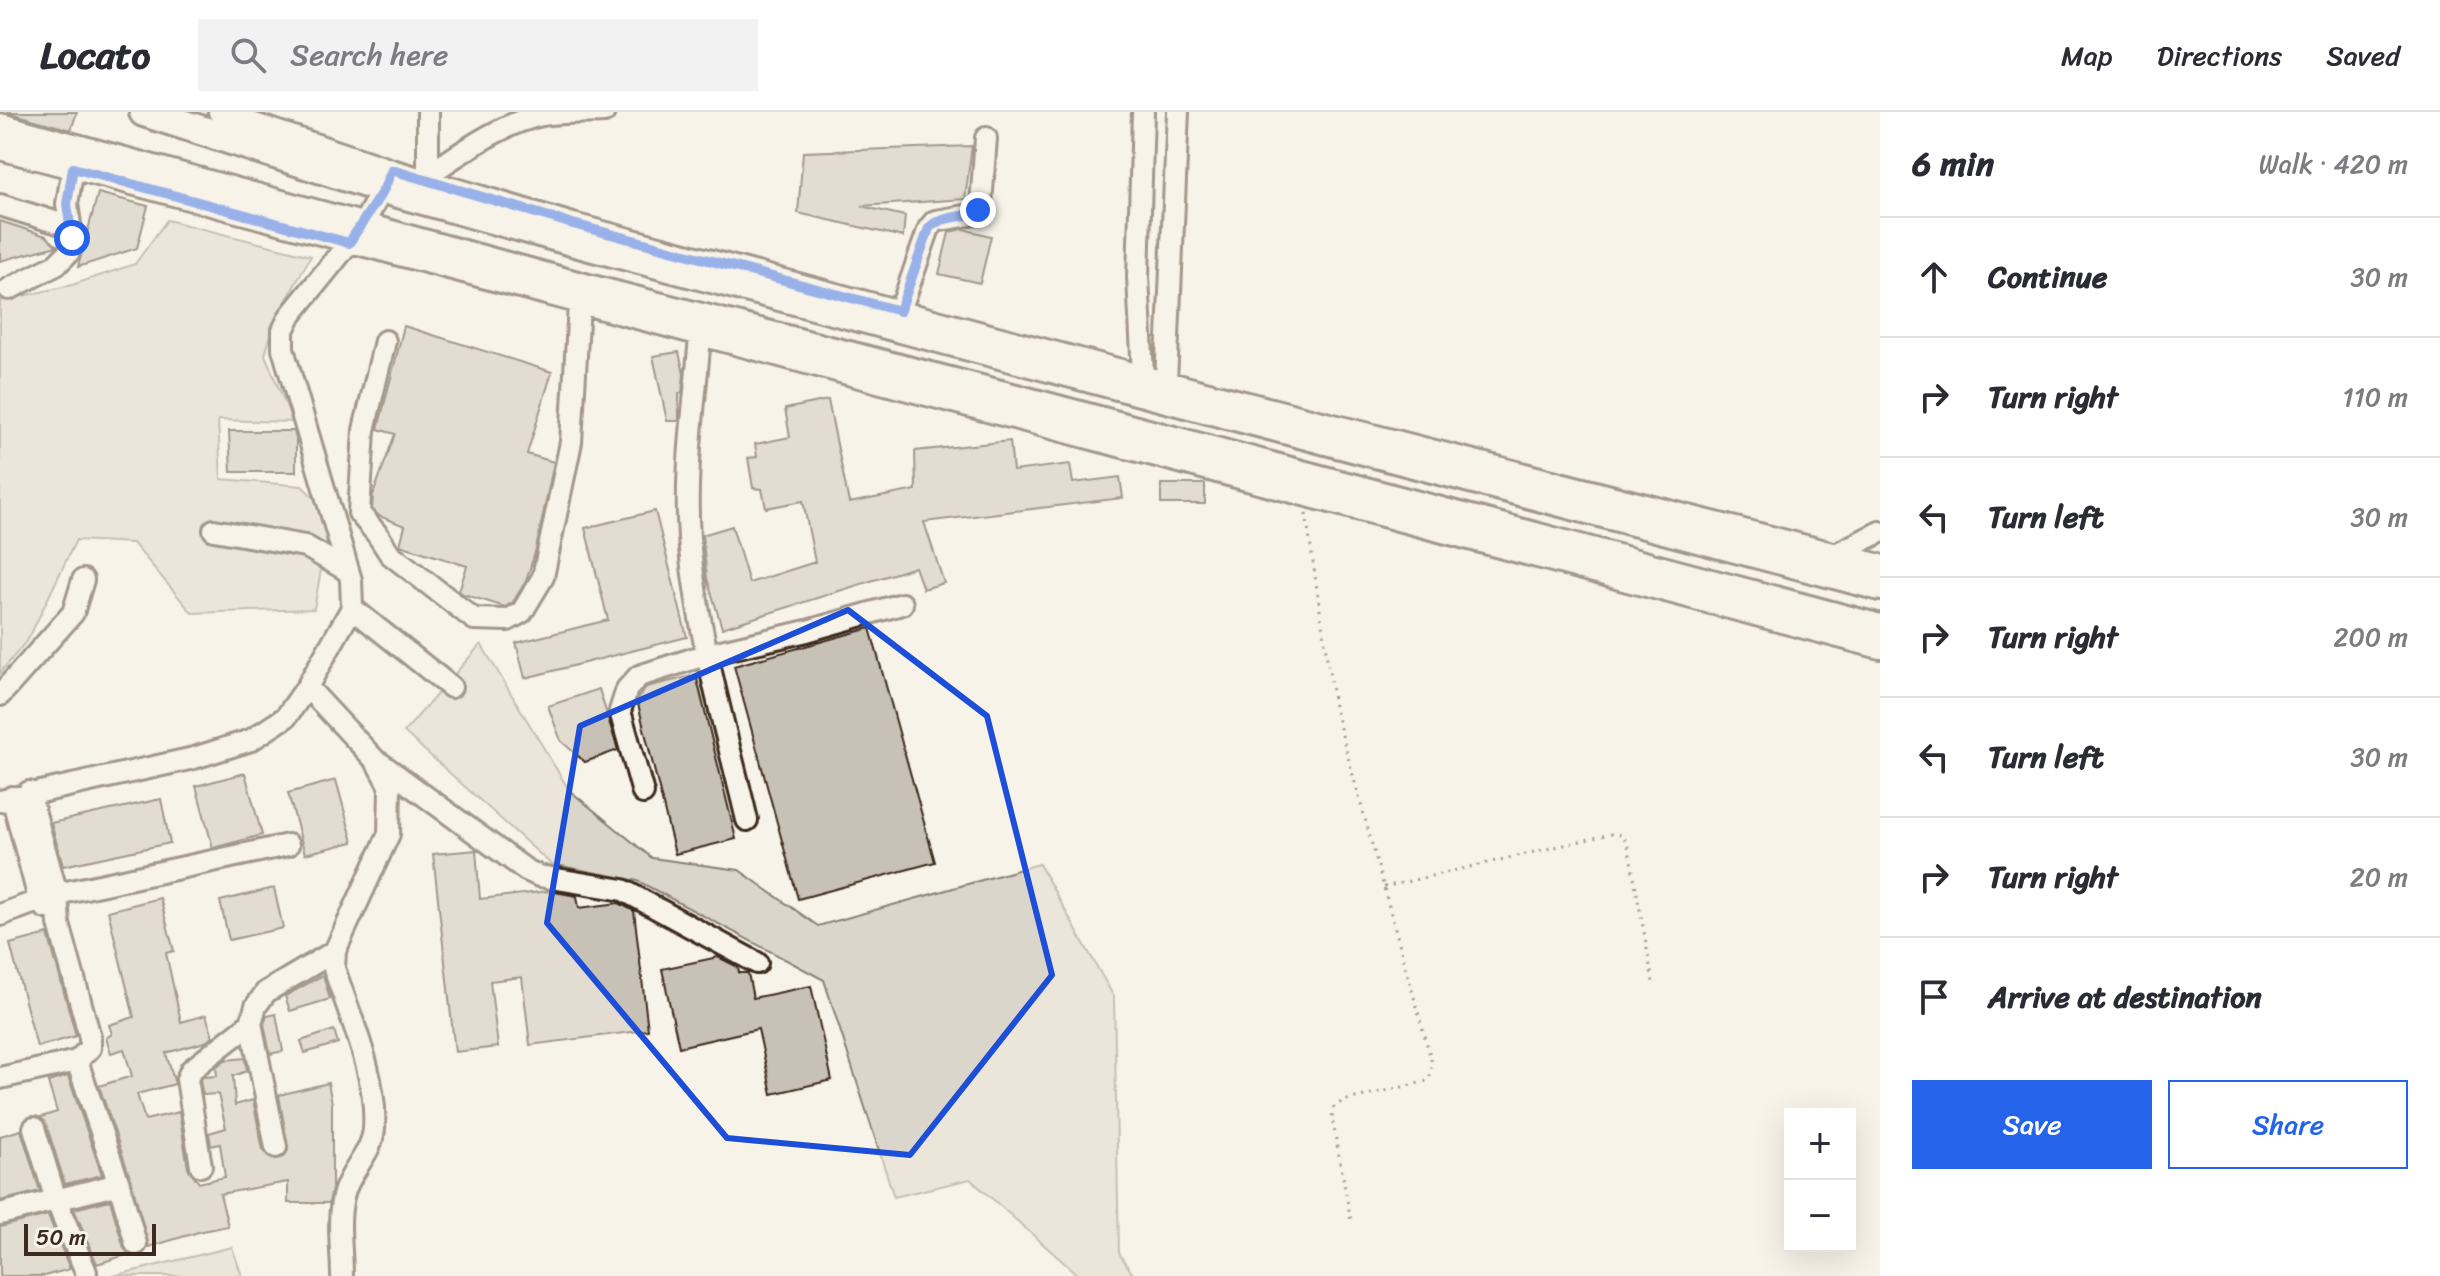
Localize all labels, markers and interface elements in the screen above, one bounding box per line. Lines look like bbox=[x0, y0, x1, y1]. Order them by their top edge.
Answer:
search box bbox=[198, 19, 758, 91]
text: Locato bbox=[40, 22, 150, 89]
text: Search here bbox=[290, 28, 448, 82]
text: Map bbox=[2061, 31, 2113, 80]
text: Directions bbox=[2157, 31, 2282, 80]
text: Saved bbox=[2326, 31, 2400, 80]
icon: search bbox=[226, 33, 270, 77]
text: 6 min bbox=[1912, 134, 1994, 194]
text: Walk · 420 m bbox=[2259, 141, 2408, 187]
route end bbox=[960, 192, 996, 228]
route start bbox=[54, 220, 90, 256]
text: Continue bbox=[1988, 250, 2107, 304]
text: 30 m bbox=[2351, 254, 2408, 300]
icon: ahead bbox=[1912, 255, 1956, 299]
text: Turn right bbox=[1988, 370, 2118, 424]
text: 110 m bbox=[2343, 374, 2408, 420]
icon: right bbox=[1912, 375, 1956, 419]
text: Turn left bbox=[1988, 490, 2104, 544]
text: 30 m bbox=[2351, 494, 2408, 540]
icon: left bbox=[1912, 495, 1956, 539]
text: Turn right bbox=[1988, 610, 2118, 664]
text: 200 m bbox=[2333, 614, 2408, 660]
icon: right bbox=[1912, 615, 1956, 659]
text: Turn left bbox=[1988, 730, 2104, 784]
text: 30 m bbox=[2351, 734, 2408, 780]
icon: left bbox=[1912, 735, 1956, 779]
text: Turn right bbox=[1988, 850, 2118, 904]
text: 20 m bbox=[2350, 854, 2408, 900]
icon: right bbox=[1912, 855, 1956, 899]
text: Arrive at destination bbox=[1988, 970, 2262, 1024]
icon: arrive bbox=[1912, 975, 1956, 1019]
button: Save bbox=[1912, 1080, 2152, 1169]
button: Share bbox=[2168, 1080, 2408, 1169]
map controls bbox=[1784, 1108, 1856, 1252]
button: + bbox=[1784, 1108, 1856, 1180]
button: − bbox=[1784, 1180, 1856, 1252]
text: 50 m bbox=[36, 1218, 86, 1257]
scale bar bbox=[24, 1220, 156, 1256]

